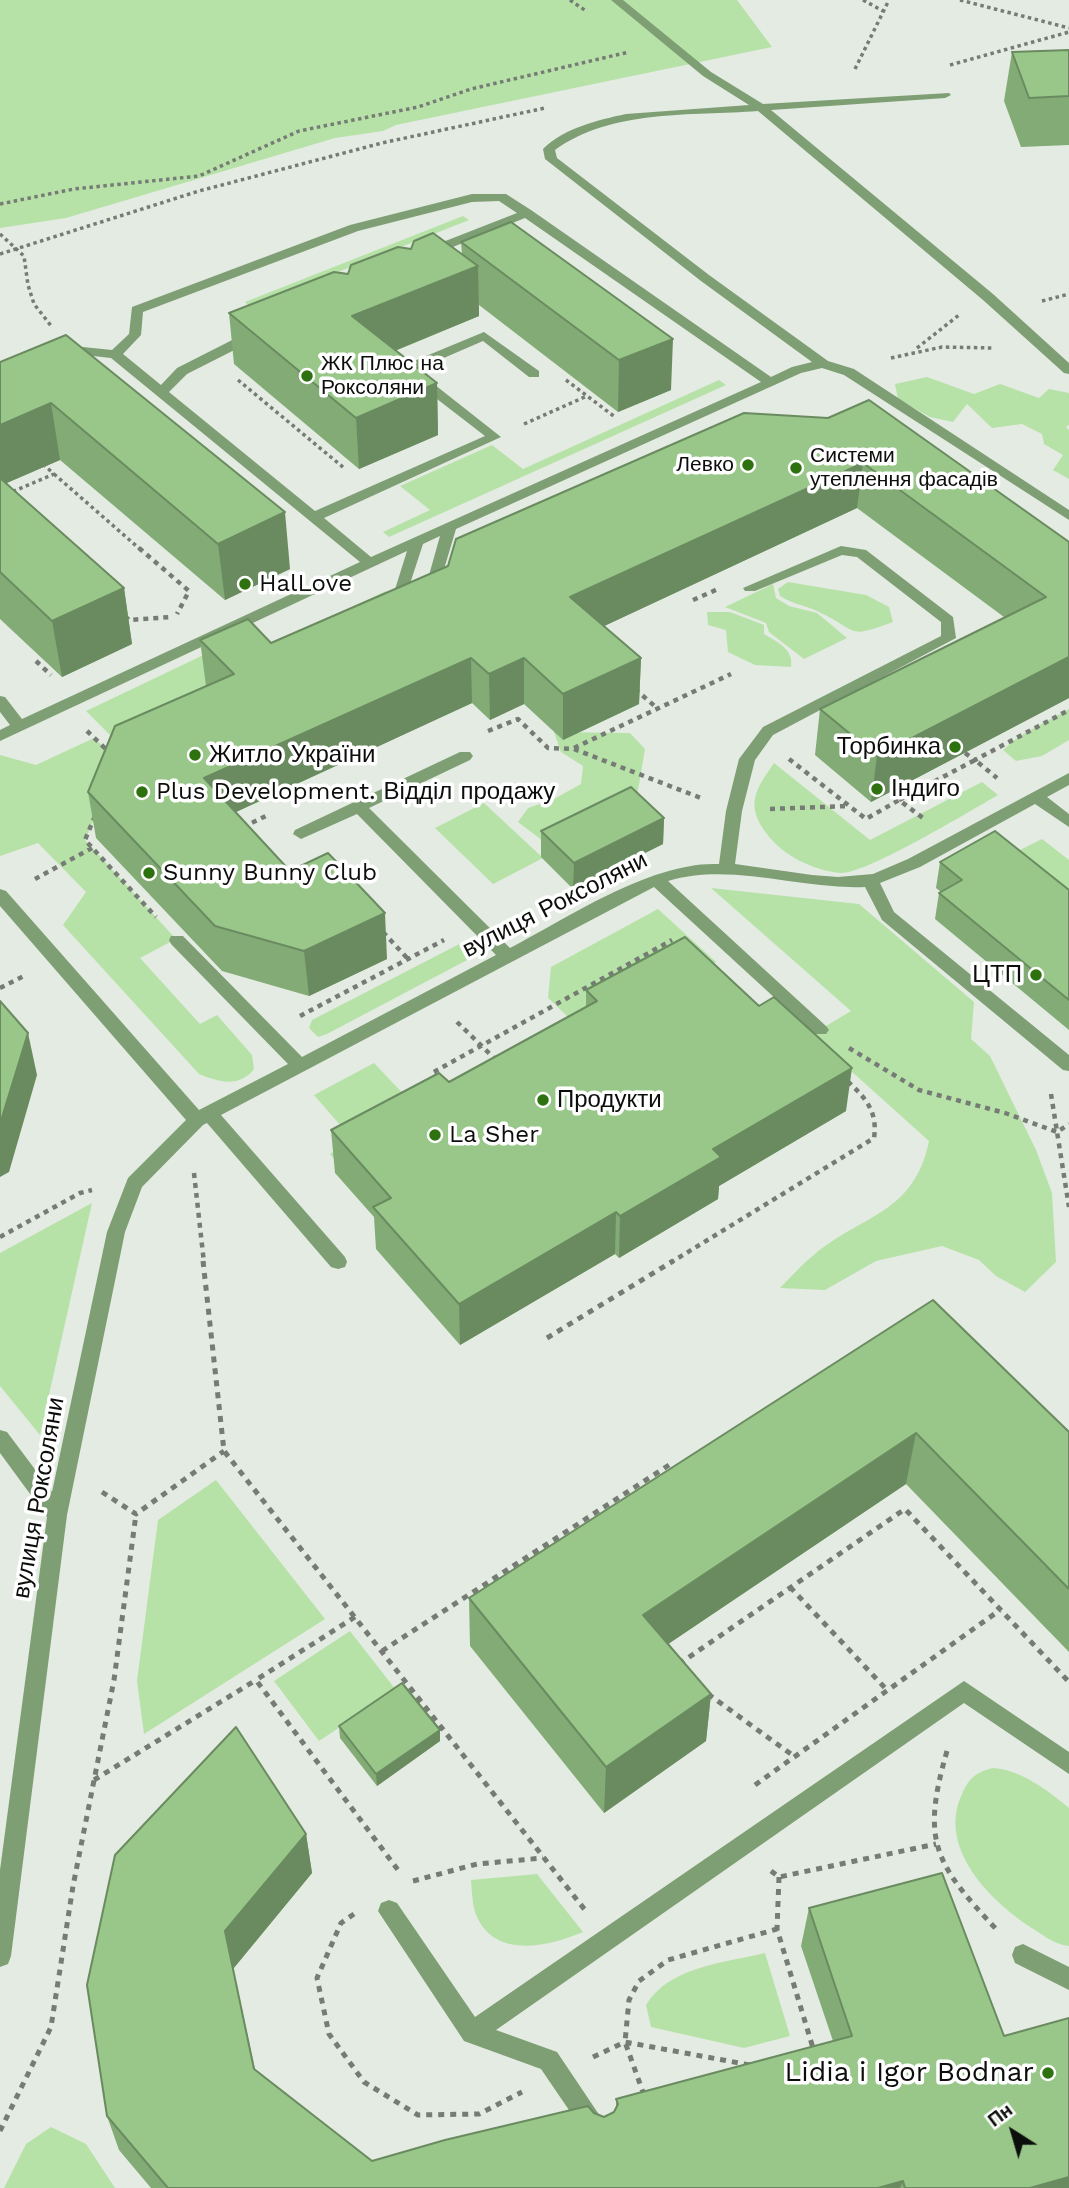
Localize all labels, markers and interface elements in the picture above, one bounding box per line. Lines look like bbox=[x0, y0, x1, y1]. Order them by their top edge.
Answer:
place label: ЖК Плюс на Роксоляни bbox=[321, 351, 444, 401]
marker: ЖК Плюс на Роксоляни bbox=[299, 368, 315, 384]
place label: Системи утеплення фасадів bbox=[810, 443, 998, 493]
place label: Левко bbox=[676, 452, 734, 478]
marker: Левко bbox=[740, 457, 756, 473]
marker: Системи утеплення фасадів bbox=[788, 460, 804, 476]
place label: HalLove bbox=[259, 570, 352, 598]
marker: HalLove bbox=[237, 576, 253, 592]
place label: Торбинка bbox=[837, 733, 941, 761]
marker: Торбинка bbox=[947, 739, 963, 755]
place label: Житло України bbox=[209, 741, 376, 769]
marker: Житло України bbox=[187, 747, 203, 763]
place label: Індиго bbox=[891, 775, 960, 803]
place label: Plus Development. Відділ продажу bbox=[156, 778, 555, 806]
marker: Індиго bbox=[869, 781, 885, 797]
marker: Plus Development. Відділ продажу bbox=[134, 784, 150, 800]
street label: вулиця Роксоляни bbox=[458, 846, 652, 964]
place label: Sunny Bunny Club bbox=[163, 859, 377, 887]
marker: Sunny Bunny Club bbox=[141, 865, 157, 881]
place label: ЦТП bbox=[972, 961, 1022, 989]
marker: ЦТП bbox=[1028, 967, 1044, 983]
place label: Продукти bbox=[557, 1086, 662, 1114]
marker: Продукти bbox=[535, 1092, 551, 1108]
place label: La Sher bbox=[449, 1121, 539, 1149]
marker: La Sher bbox=[427, 1127, 443, 1143]
street label: вулиця Роксоляни bbox=[7, 1395, 71, 1601]
place label: Lidia i Igor Bodnar bbox=[785, 2056, 1034, 2090]
marker: Lidia i Igor Bodnar bbox=[1040, 2065, 1056, 2081]
north arrow bbox=[978, 2097, 1048, 2167]
text: Пн bbox=[983, 2098, 1017, 2132]

